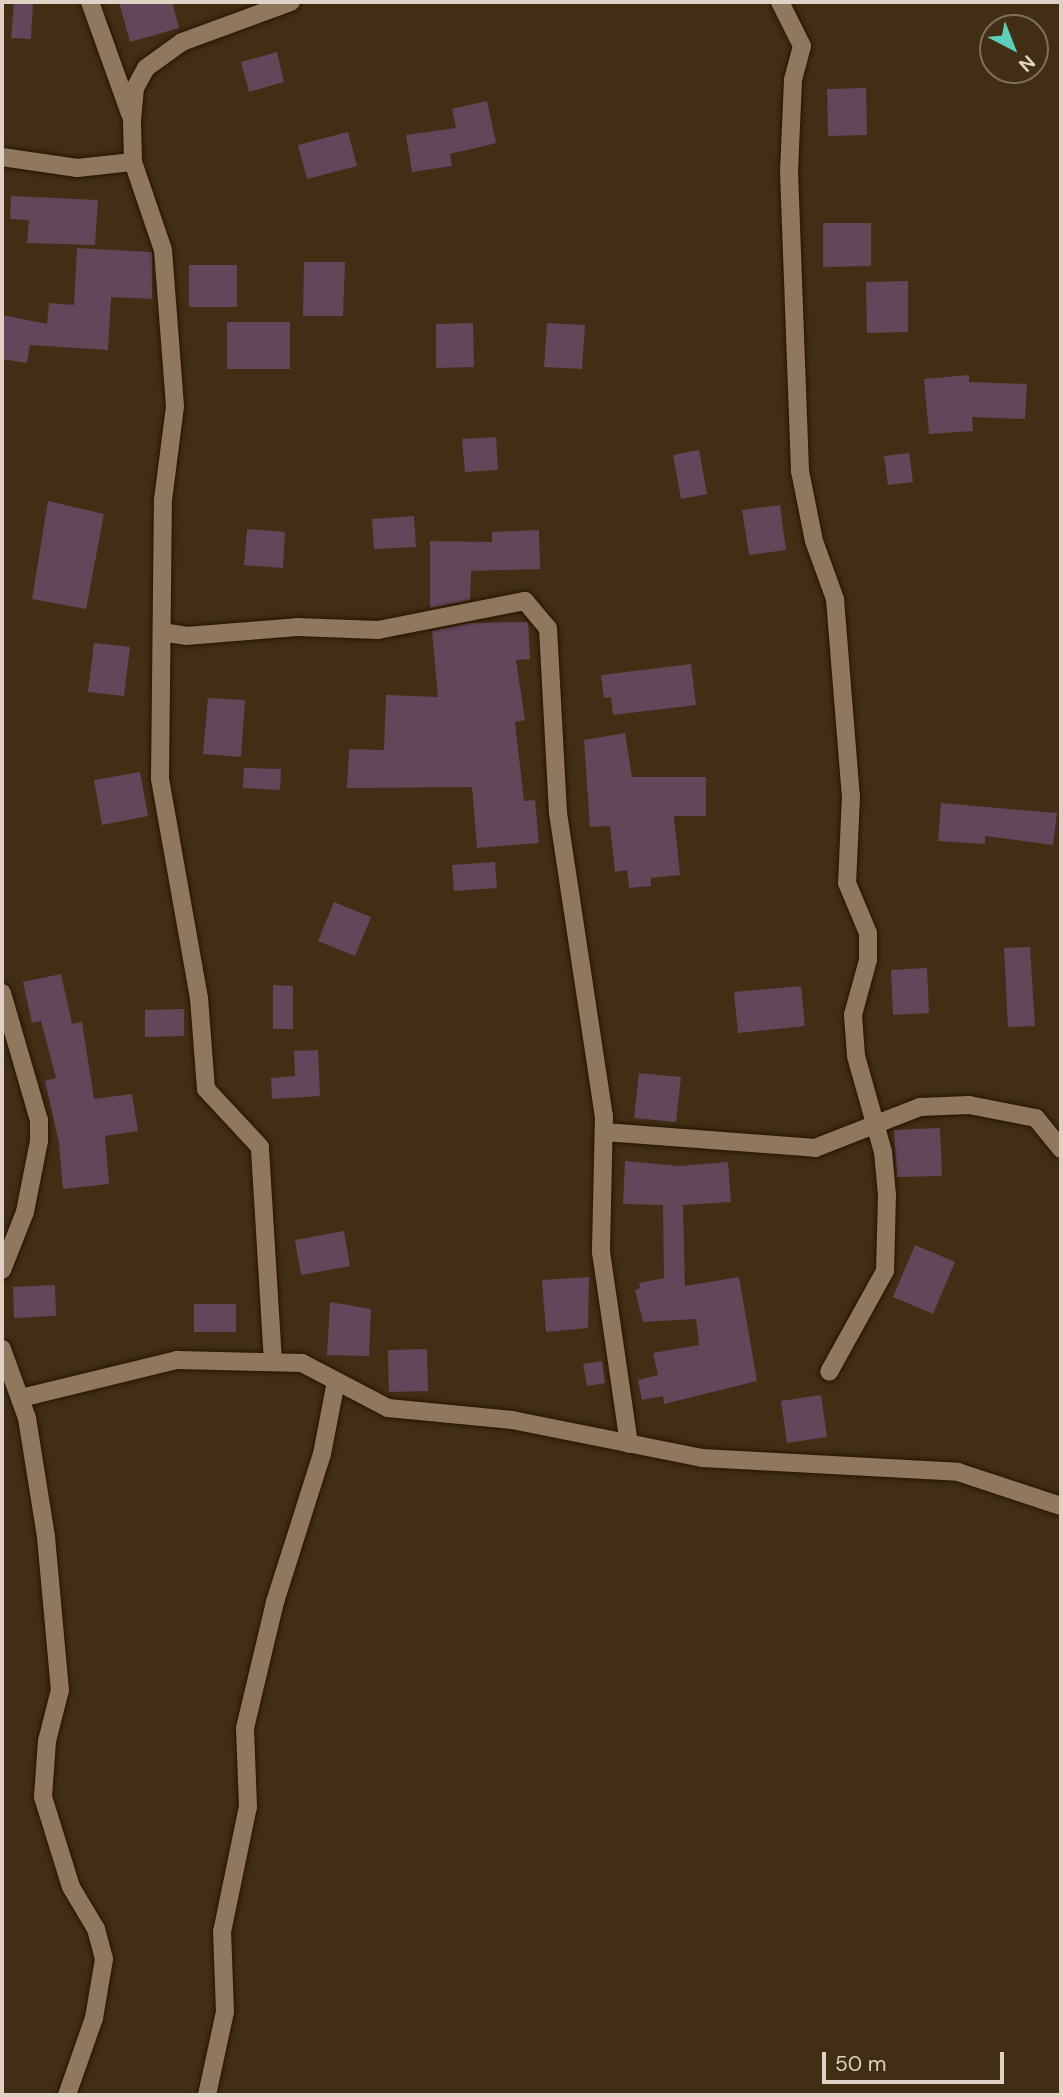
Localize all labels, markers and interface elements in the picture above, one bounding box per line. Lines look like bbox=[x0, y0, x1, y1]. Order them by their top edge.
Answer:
north arrow bbox=[979, 14, 1049, 84]
text: N bbox=[1014, 50, 1041, 77]
scale bar bbox=[825, 2038, 1007, 2082]
text: 50 m bbox=[835, 2050, 886, 2078]

